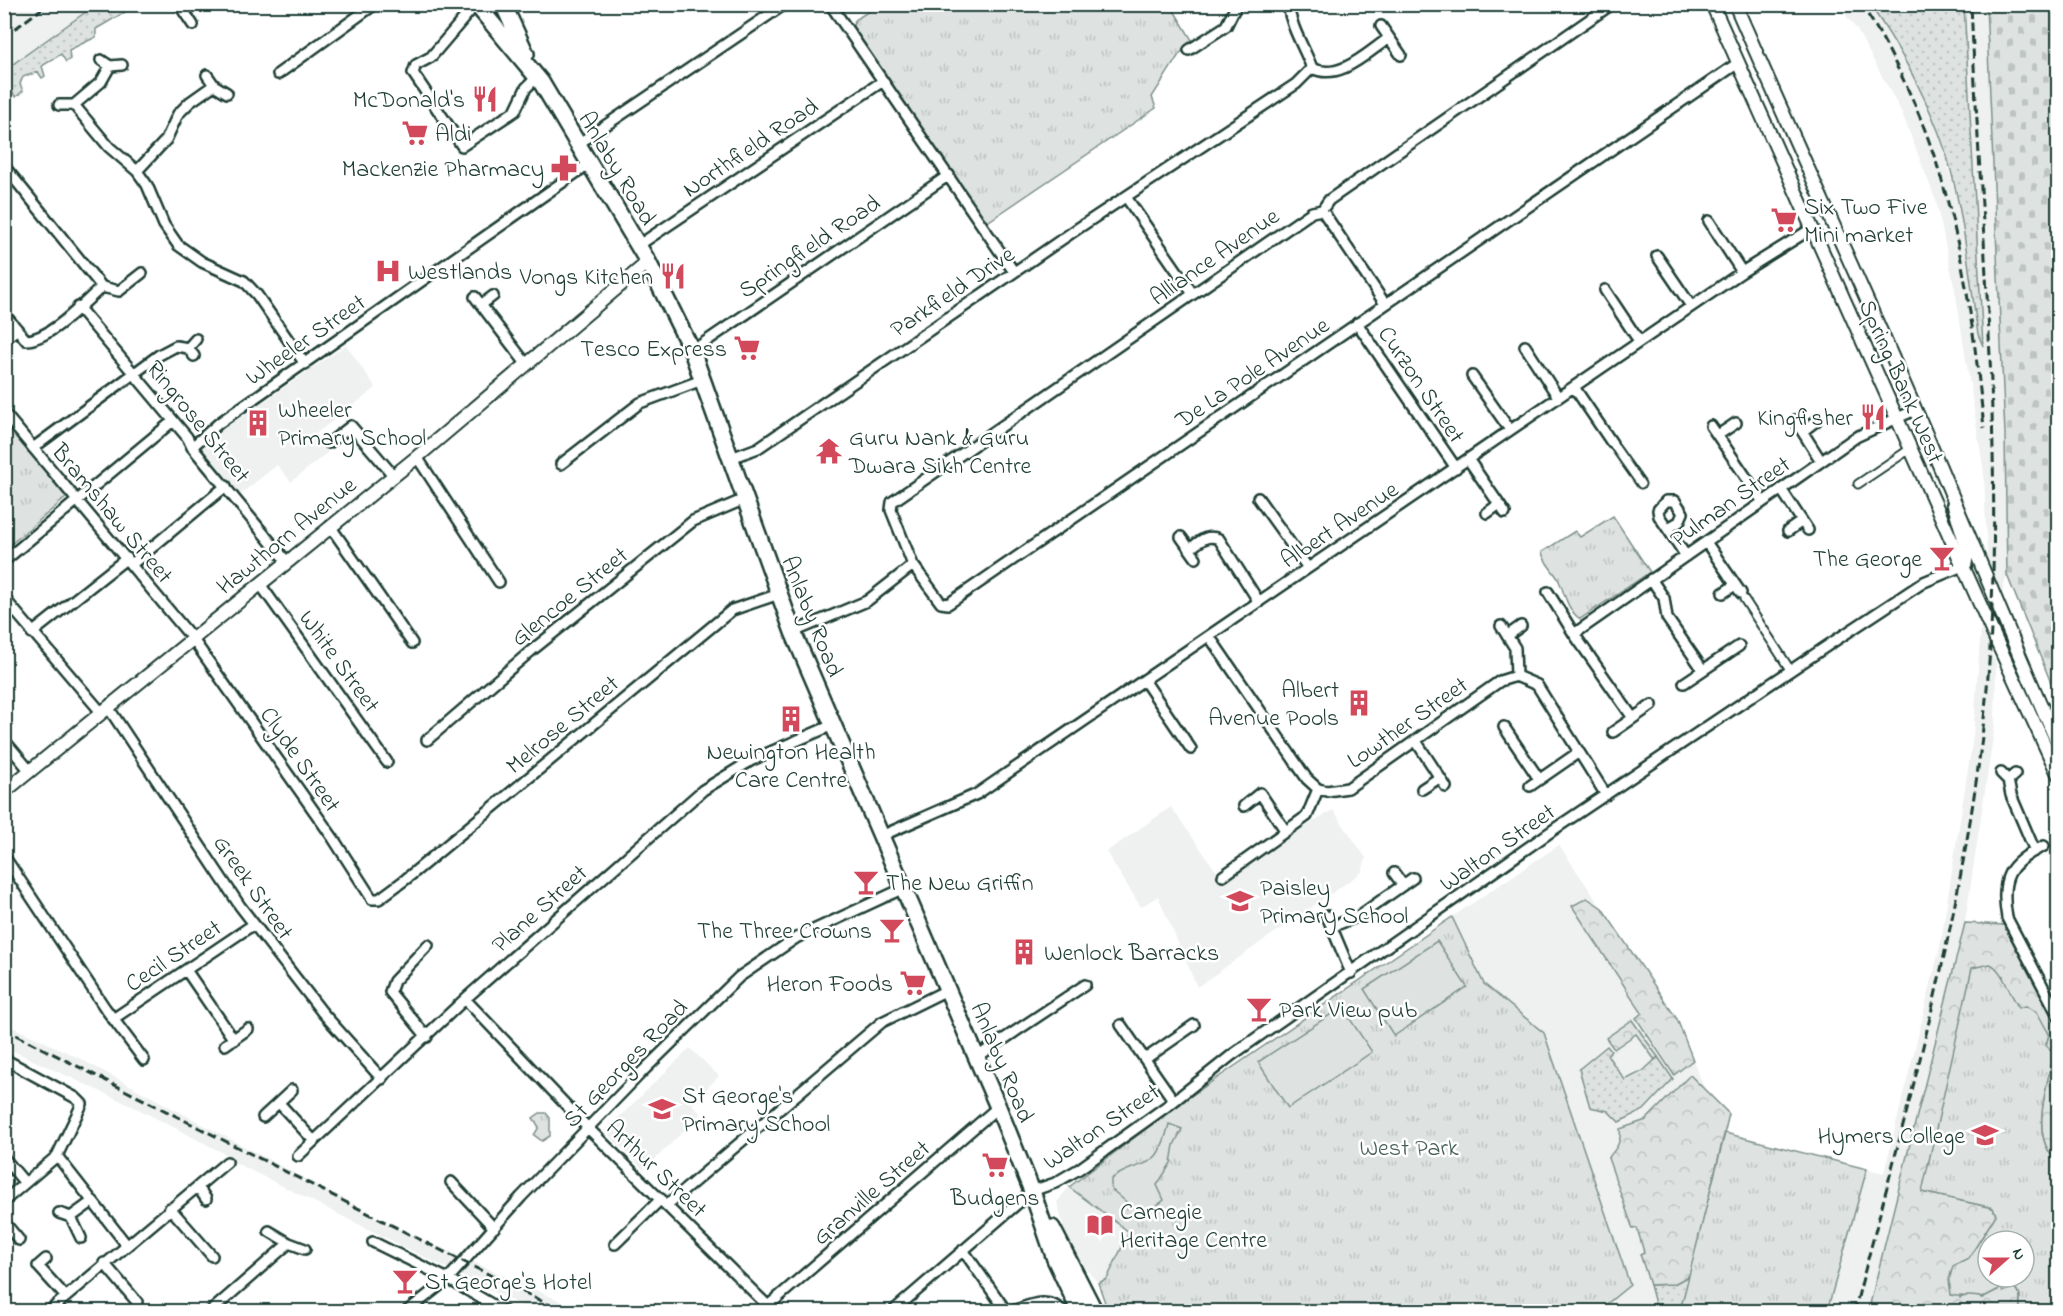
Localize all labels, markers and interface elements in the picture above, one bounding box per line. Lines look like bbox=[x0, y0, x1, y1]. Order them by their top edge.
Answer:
place label: McDonald's bbox=[353, 84, 465, 119]
restaurant icon: McDonald's bbox=[470, 84, 500, 114]
street label: Northfield Road bbox=[676, 90, 827, 208]
street label: Anlaby Road bbox=[567, 105, 664, 234]
supermarket icon: Aldi bbox=[400, 118, 430, 148]
place label: Aldi bbox=[435, 118, 472, 153]
place label: Mackenzie Pharmacy bbox=[342, 153, 544, 189]
pharmacy icon: Mackenzie Pharmacy bbox=[549, 153, 579, 183]
street label: Springfield Road bbox=[732, 187, 889, 309]
place label: Six Two Five Mini market bbox=[1804, 191, 1928, 254]
street label: Alliance Avenue bbox=[1143, 200, 1288, 316]
supermarket icon: Six Two Five Mini market bbox=[1769, 205, 1799, 235]
street label: Parkfield Drive bbox=[884, 238, 1023, 348]
hospital icon: Westlands bbox=[373, 256, 403, 286]
place label: Westlands bbox=[408, 256, 512, 291]
place label: Vongs Kitchen bbox=[519, 261, 653, 296]
restaurant icon: Vongs Kitchen bbox=[658, 261, 688, 291]
street label: Wheeler Street bbox=[239, 286, 374, 396]
street label: Spring Bank West bbox=[1848, 295, 1951, 470]
street label: De La Pole Avenue bbox=[1169, 309, 1338, 439]
street label: Curzon Street bbox=[1368, 320, 1472, 451]
place label: Tesco Express bbox=[580, 333, 727, 368]
supermarket icon: Tesco Express bbox=[732, 333, 762, 363]
street label: Ringrose Street bbox=[136, 353, 258, 492]
place label: Wheeler Primary School bbox=[278, 394, 426, 458]
place label: Kingfisher bbox=[1757, 402, 1854, 437]
restaurant icon: Kingfisher bbox=[1858, 402, 1888, 432]
building icon: Wheeler Primary School bbox=[243, 408, 273, 438]
place label: Guru Nank & Guru Dwara Sikh Centre bbox=[848, 422, 1032, 485]
street label: Bramshaw Street bbox=[41, 436, 180, 592]
temple icon: Guru Nank & Guru Dwara Sikh Centre bbox=[814, 436, 844, 466]
street label: Pulman Street bbox=[1664, 449, 1799, 558]
street label: Hawthorn Avenue bbox=[210, 469, 365, 605]
street label: Albert Avenue bbox=[1274, 474, 1407, 578]
street label: Glencoe Street bbox=[504, 540, 637, 656]
place label: The George bbox=[1813, 543, 1922, 578]
bar icon: The George bbox=[1927, 543, 1957, 573]
street label: Anlaby Road bbox=[770, 551, 851, 684]
street label: White Street bbox=[289, 604, 387, 721]
street label: Melrose Street bbox=[499, 668, 628, 784]
street label: Lowther Street bbox=[1341, 669, 1476, 779]
place label: Albert Avenue Pools bbox=[1208, 674, 1339, 737]
building icon: Albert Avenue Pools bbox=[1344, 688, 1374, 718]
street label: Clyde Street bbox=[249, 700, 348, 821]
building icon: Newington Health Care Centre bbox=[776, 704, 806, 734]
place label: Newington Health Care Centre bbox=[706, 736, 876, 799]
street label: Walton Street bbox=[1433, 796, 1564, 902]
street label: Greek Street bbox=[203, 829, 301, 948]
street label: Plane Street bbox=[485, 857, 596, 963]
bar icon: The New Griffin bbox=[851, 867, 881, 897]
place label: The New Griffin bbox=[886, 867, 1034, 902]
place label: Paisley Primary School bbox=[1260, 872, 1408, 936]
school or university icon: Paisley Primary School bbox=[1225, 886, 1255, 916]
street label: Cecil Street bbox=[119, 912, 230, 1002]
place label: The Three Crowns bbox=[697, 915, 872, 950]
bar icon: The Three Crowns bbox=[877, 915, 907, 945]
building icon: Wenlock Barracks bbox=[1009, 937, 1039, 967]
place label: Wenlock Barracks bbox=[1044, 937, 1219, 972]
place label: Heron Foods bbox=[766, 968, 893, 1003]
supermarket icon: Heron Foods bbox=[898, 968, 928, 998]
street label: St Georges Road bbox=[556, 992, 698, 1137]
bar icon: Park View pub bbox=[1244, 994, 1274, 1024]
place label: Park View pub bbox=[1279, 994, 1417, 1029]
street label: Anlaby Road bbox=[959, 997, 1042, 1130]
street label: Walton Street bbox=[1037, 1076, 1168, 1180]
place label: St George's Primary School bbox=[682, 1080, 830, 1144]
school or university icon: St George's Primary School bbox=[647, 1094, 677, 1124]
street label: Arthur Street bbox=[597, 1112, 714, 1227]
place label: Hymers College bbox=[1817, 1120, 1965, 1156]
school or university icon: Hymers College bbox=[1970, 1120, 2000, 1150]
park label: West Park bbox=[1360, 1132, 1459, 1167]
street label: Granville Street bbox=[806, 1133, 939, 1255]
supermarket icon: Budgens bbox=[980, 1150, 1010, 1180]
place label: Budgens bbox=[950, 1182, 1039, 1217]
place label: Carnegie Heritage Centre bbox=[1120, 1196, 1267, 1259]
library icon: Carnegie Heritage Centre bbox=[1085, 1210, 1115, 1240]
north arrow bbox=[1976, 1229, 2036, 1289]
text: N bbox=[2005, 1245, 2031, 1264]
bar icon: St George's Hotel bbox=[390, 1266, 420, 1296]
place label: St George's Hotel bbox=[425, 1266, 592, 1301]

